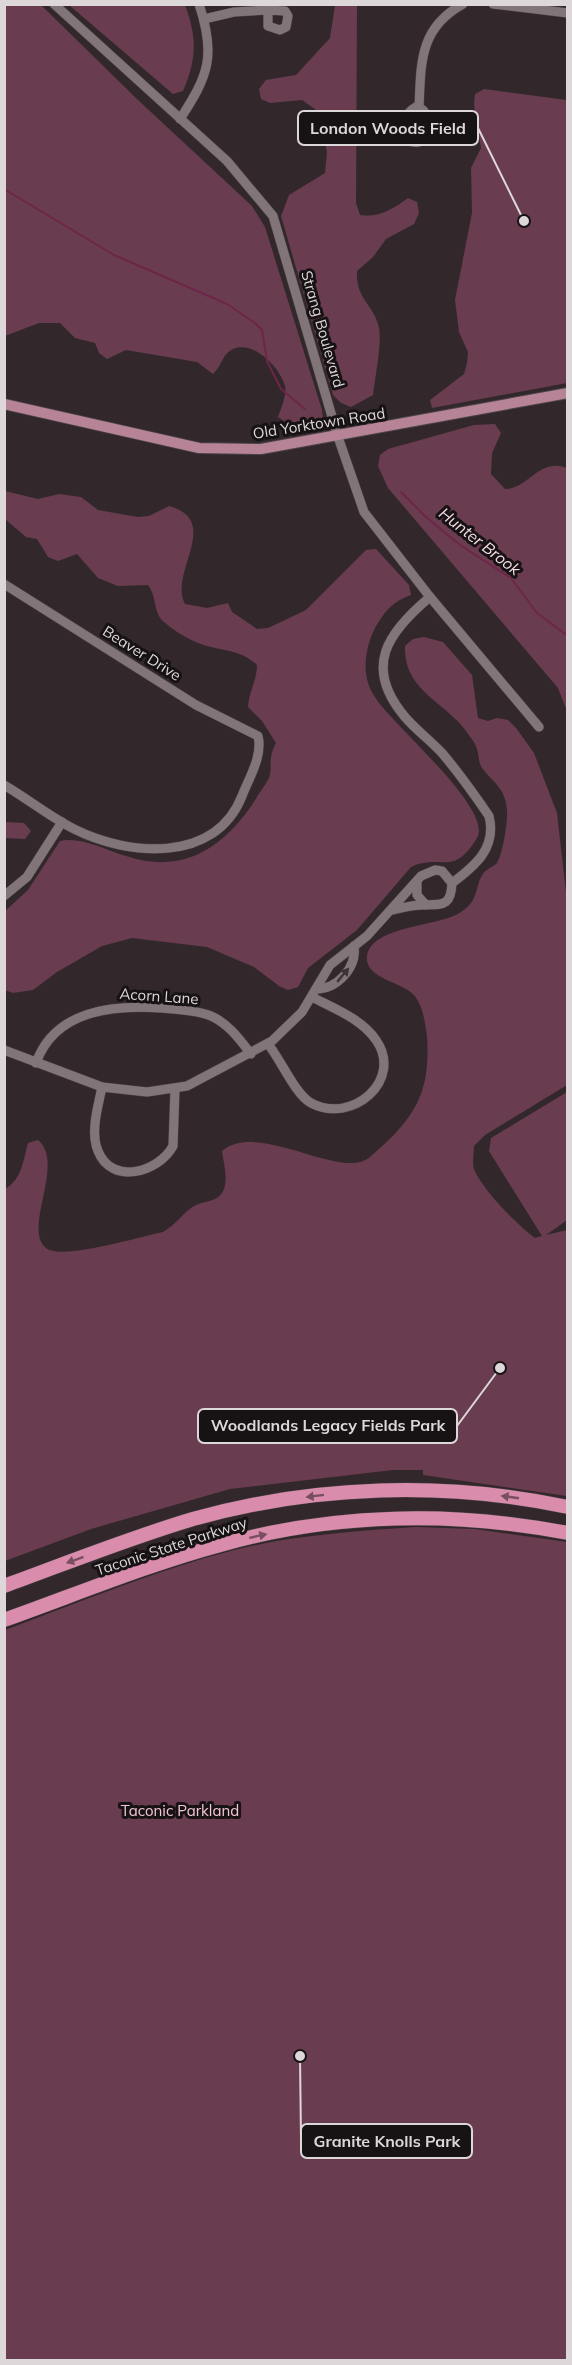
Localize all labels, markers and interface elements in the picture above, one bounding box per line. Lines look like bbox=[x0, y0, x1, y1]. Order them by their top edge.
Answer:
callout: London Woods Field bbox=[298, 111, 478, 145]
text: London Woods Field bbox=[310, 118, 466, 138]
street label: Strang Boulevard bbox=[297, 268, 349, 390]
street label: Old Yorktown Road bbox=[251, 403, 387, 443]
water label: Hunter Brook bbox=[435, 503, 525, 580]
street label: Beaver Drive bbox=[99, 621, 185, 685]
one-way arrow bbox=[336, 968, 349, 983]
street label: Acorn Lane bbox=[119, 984, 199, 1008]
callout: Woodlands Legacy Fields Park bbox=[198, 1409, 457, 1443]
text: Woodlands Legacy Fields Park bbox=[211, 1415, 446, 1435]
one-way arrow bbox=[306, 1491, 325, 1501]
one-way arrow bbox=[500, 1493, 519, 1502]
street label: Taconic State Parkway bbox=[93, 1512, 249, 1580]
one-way arrow bbox=[249, 1530, 267, 1540]
one-way arrow bbox=[66, 1556, 84, 1566]
park label: Taconic Parkland bbox=[121, 1801, 239, 1820]
callout: Granite Knolls Park bbox=[301, 2124, 472, 2158]
text: Granite Knolls Park bbox=[314, 2131, 462, 2151]

